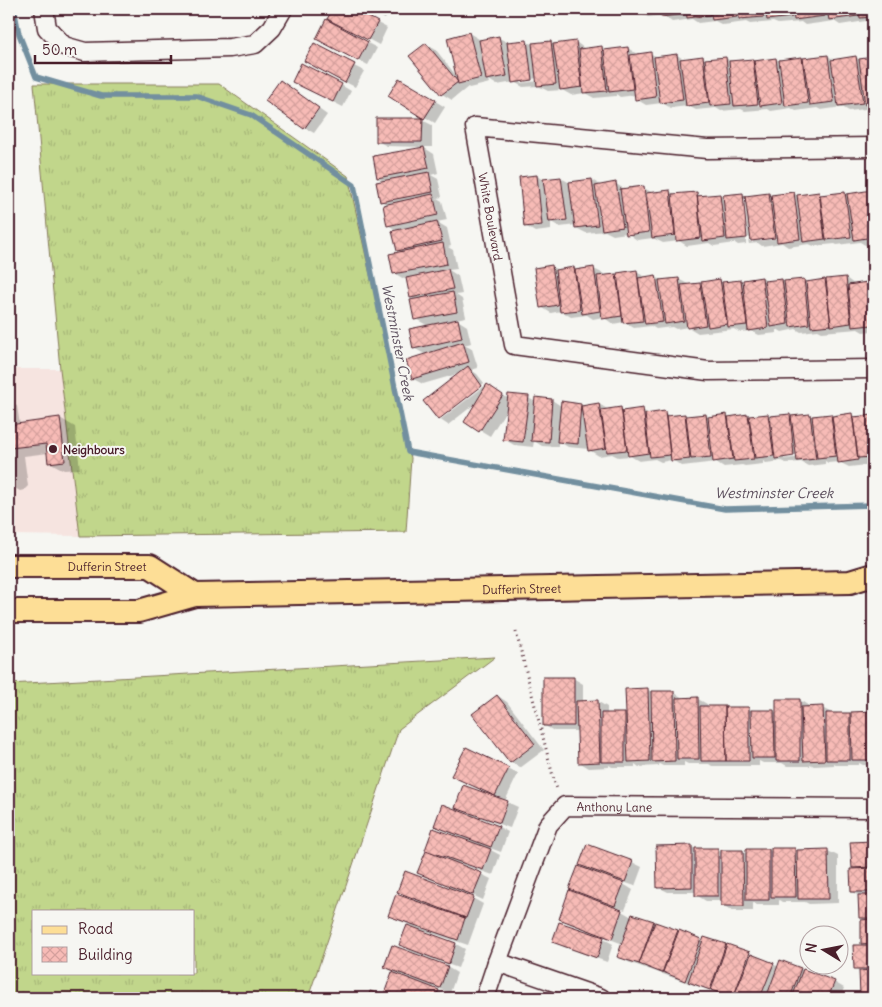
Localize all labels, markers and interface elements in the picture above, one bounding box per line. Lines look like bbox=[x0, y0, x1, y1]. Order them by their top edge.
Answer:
scale bar bbox=[35, 32, 171, 64]
text: 50 m bbox=[42, 40, 77, 59]
street label: White Boulevard bbox=[476, 171, 506, 262]
water label: Westminster Creek bbox=[378, 282, 418, 403]
place label: Neighbours bbox=[63, 442, 125, 458]
marker: Neighbours bbox=[47, 443, 59, 455]
water label: Westminster Creek bbox=[715, 484, 834, 502]
street label: Dufferin Street bbox=[67, 559, 147, 574]
street label: Dufferin Street bbox=[482, 580, 561, 597]
street label: Anthony Lane bbox=[577, 799, 652, 814]
legend bbox=[32, 910, 195, 974]
text: Road bbox=[78, 919, 113, 938]
north arrow bbox=[800, 924, 850, 974]
text: N bbox=[801, 941, 821, 954]
text: Building bbox=[78, 945, 133, 964]

